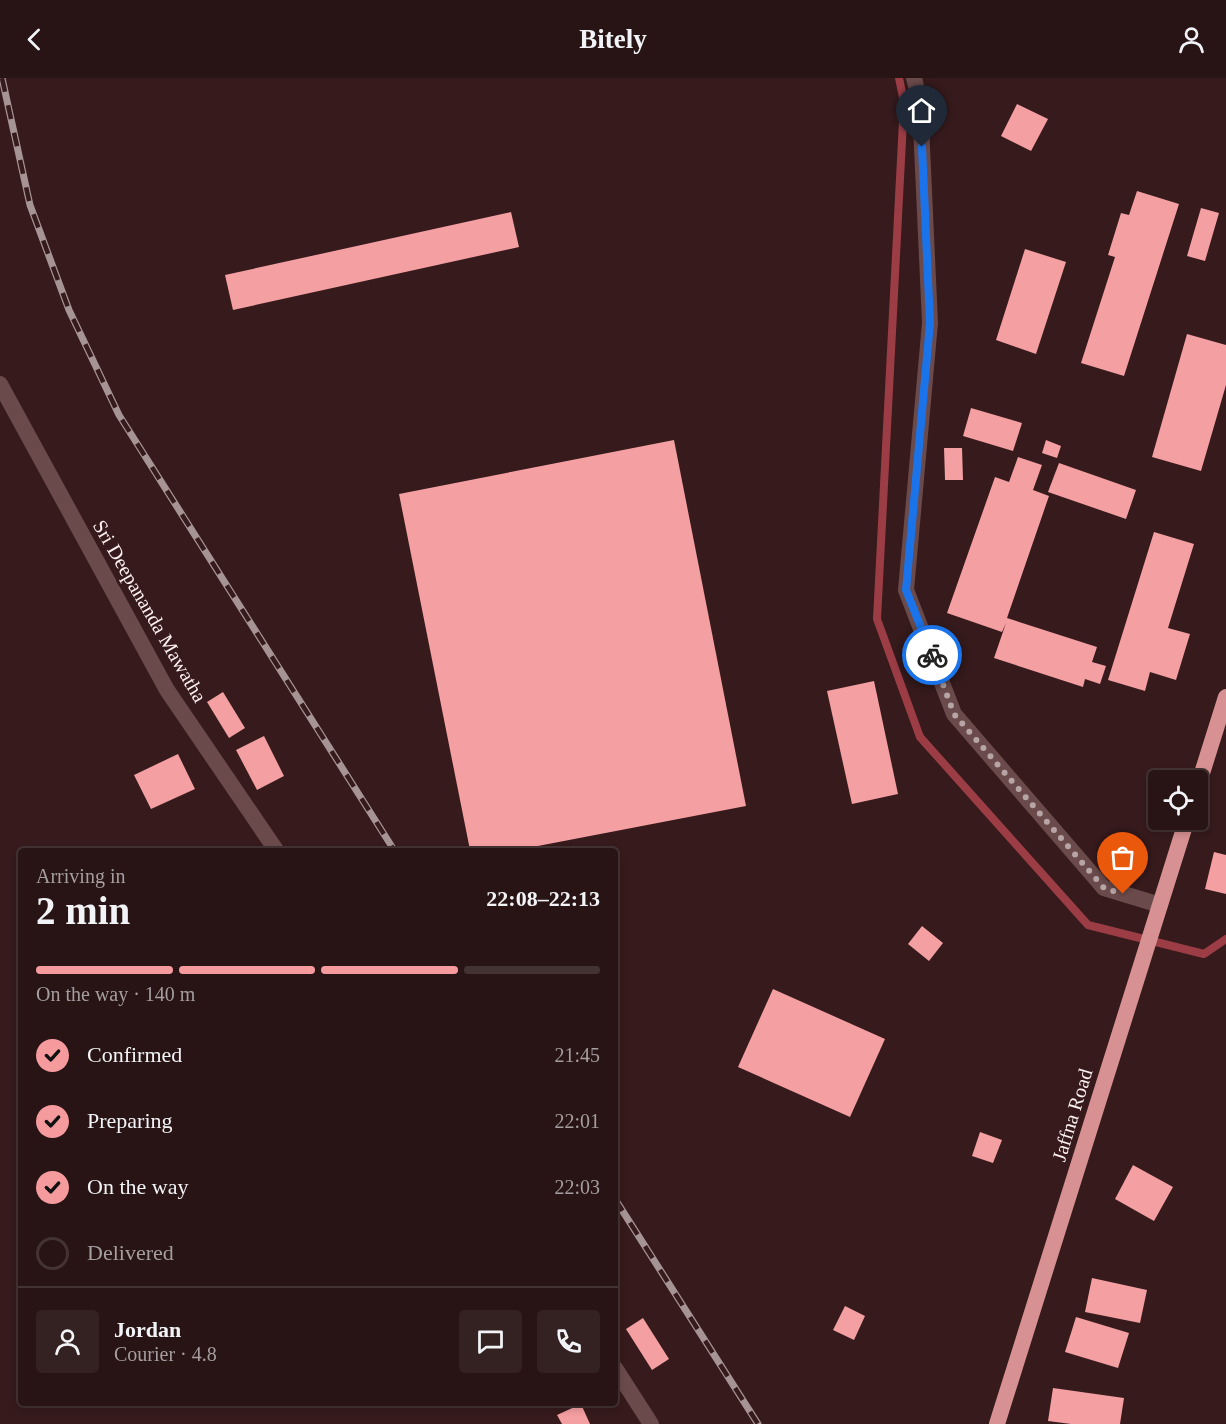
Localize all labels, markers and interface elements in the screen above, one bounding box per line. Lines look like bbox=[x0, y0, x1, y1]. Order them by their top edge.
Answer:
icon: back bbox=[18, 23, 51, 56]
icon: person bbox=[1175, 23, 1208, 56]
text: Bitely bbox=[579, 24, 647, 54]
pin bbox=[896, 85, 947, 147]
icon: home bbox=[905, 94, 938, 127]
street label: Sri Deepananda Mawatha bbox=[88, 516, 211, 707]
courier bbox=[902, 625, 962, 685]
icon: bike bbox=[916, 639, 949, 672]
map controls bbox=[1148, 770, 1208, 830]
button: locate bbox=[1148, 770, 1208, 830]
pin bbox=[1097, 832, 1148, 894]
icon: bag bbox=[1106, 841, 1139, 874]
text: Arriving in bbox=[36, 865, 125, 887]
text: 22:08–22:13 bbox=[486, 886, 600, 911]
text: 2 min bbox=[36, 889, 130, 932]
text: On the way · 140 m bbox=[36, 983, 195, 1005]
icon: check bbox=[36, 1039, 69, 1072]
text: Confirmed bbox=[87, 1042, 182, 1067]
text: 21:45 bbox=[554, 1044, 600, 1066]
street label: Jaffna Road bbox=[1047, 1066, 1097, 1164]
icon: check bbox=[36, 1105, 69, 1138]
text: Preparing bbox=[87, 1108, 173, 1133]
text: 22:01 bbox=[554, 1110, 600, 1132]
icon: check bbox=[36, 1171, 69, 1204]
text: On the way bbox=[87, 1174, 188, 1199]
text: 22:03 bbox=[554, 1176, 600, 1198]
text: Delivered bbox=[87, 1240, 174, 1265]
button: person bbox=[36, 1310, 99, 1373]
button: chat bbox=[459, 1310, 522, 1373]
button: phone bbox=[537, 1310, 600, 1373]
text: Jordan bbox=[114, 1317, 181, 1342]
text: Courier · 4.8 bbox=[114, 1343, 217, 1365]

